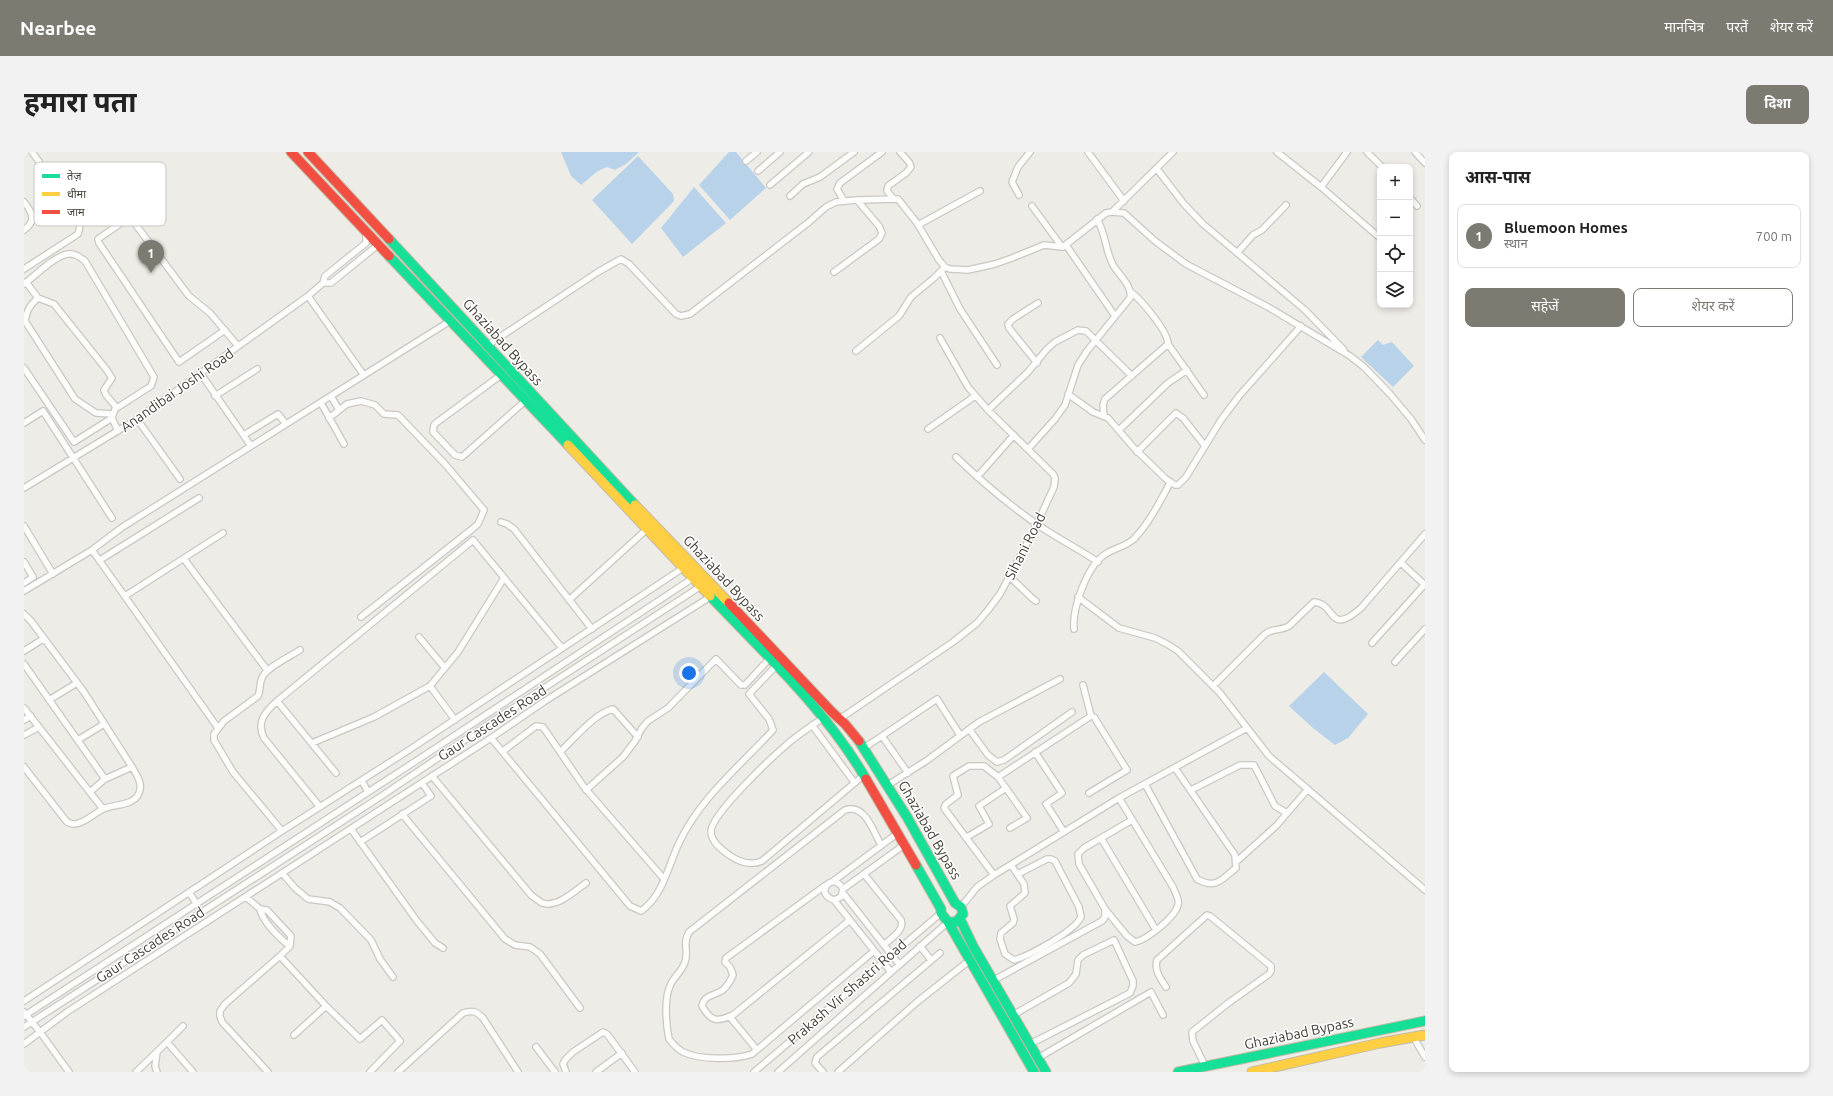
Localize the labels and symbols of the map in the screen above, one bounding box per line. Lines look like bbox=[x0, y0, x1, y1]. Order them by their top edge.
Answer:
legend bbox=[34, 162, 166, 226]
text: तेज़ bbox=[67, 170, 82, 182]
text: धीमा bbox=[67, 188, 86, 200]
text: जाम bbox=[67, 206, 85, 218]
pin: 1 bbox=[138, 240, 164, 273]
street label: Ghaziabad Bypass bbox=[460, 295, 546, 389]
street label: Anandibai Joshi Road bbox=[118, 345, 236, 435]
street label: Sihani Road bbox=[1001, 510, 1049, 582]
street label: Ghaziabad Bypass bbox=[680, 532, 768, 624]
your location bbox=[679, 663, 699, 683]
street label: Gaur Cascades Road bbox=[435, 682, 549, 764]
street label: Ghaziabad Bypass bbox=[895, 778, 965, 882]
street label: Gaur Cascades Road bbox=[93, 904, 207, 986]
street label: Prakash Vir Shastri Road bbox=[784, 936, 910, 1048]
street label: Ghaziabad Bypass bbox=[1243, 1014, 1355, 1052]

